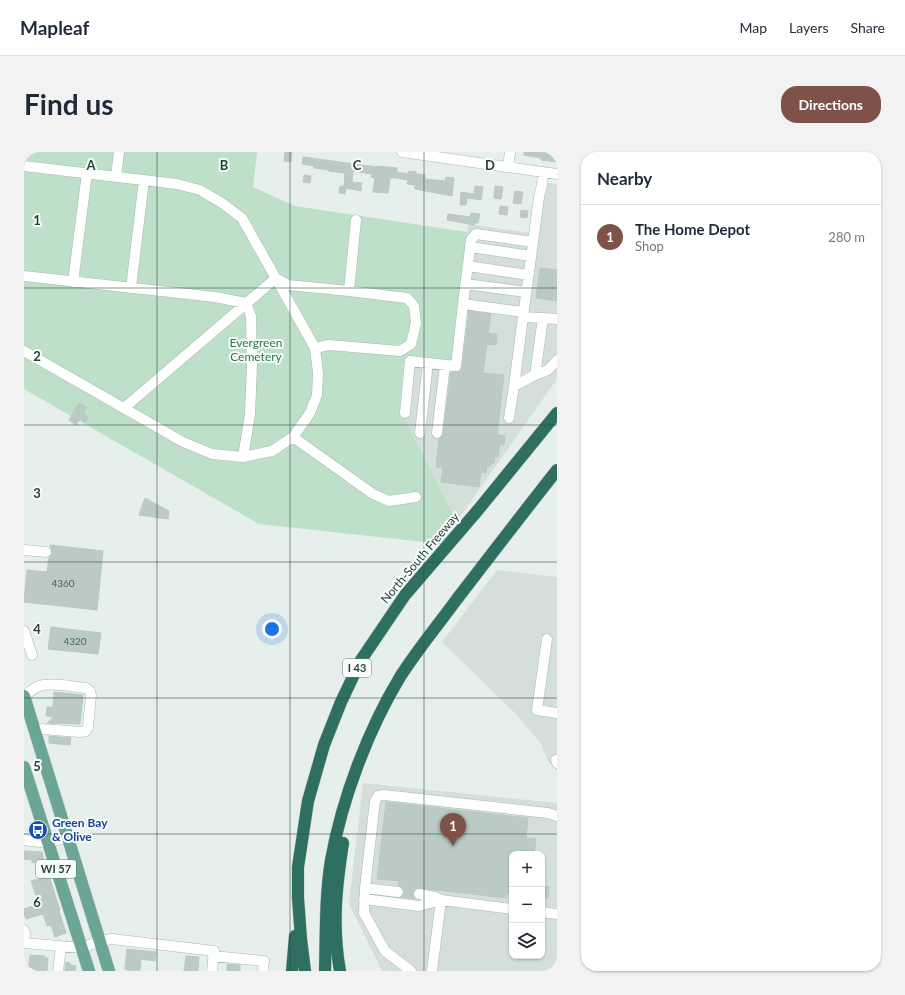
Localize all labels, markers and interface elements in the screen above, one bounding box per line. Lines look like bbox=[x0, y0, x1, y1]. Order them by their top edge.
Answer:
text: Mapleaf bbox=[20, 16, 89, 39]
text: Map bbox=[739, 19, 767, 36]
text: Layers bbox=[789, 19, 829, 36]
text: Share bbox=[851, 19, 885, 36]
button: Directions bbox=[781, 86, 881, 123]
text: Find us bbox=[24, 87, 114, 121]
text: A bbox=[85, 157, 96, 173]
text: B bbox=[220, 157, 229, 173]
text: C bbox=[353, 157, 362, 173]
text: D bbox=[485, 157, 495, 173]
text: Nearby bbox=[597, 168, 652, 189]
text: 1 bbox=[33, 212, 41, 228]
text: The Home Depot bbox=[635, 220, 750, 238]
text: 1 bbox=[606, 229, 614, 245]
text: 280 m bbox=[828, 229, 865, 245]
text: Shop bbox=[635, 238, 664, 254]
park label: Evergreen Cemetery bbox=[230, 335, 283, 364]
text: 2 bbox=[33, 348, 41, 364]
text: 3 bbox=[33, 485, 41, 501]
street label: North-South Freeway bbox=[377, 509, 463, 606]
house number: 4360 bbox=[51, 577, 75, 589]
your location bbox=[262, 619, 282, 639]
text: 4 bbox=[33, 621, 41, 637]
house number: 4320 bbox=[63, 635, 87, 647]
road number: I 43 bbox=[343, 659, 371, 677]
text: 5 bbox=[33, 758, 41, 774]
pin: 1 bbox=[440, 813, 466, 846]
place label: Green Bay & Olive bbox=[52, 815, 108, 844]
bus stop icon: Green Bay & Olive bbox=[27, 819, 49, 841]
map controls bbox=[509, 851, 545, 959]
button: + bbox=[509, 851, 545, 887]
road number: WI 57 bbox=[36, 860, 76, 878]
button: − bbox=[509, 887, 545, 923]
text: 6 bbox=[33, 894, 41, 910]
button: layers bbox=[509, 923, 545, 959]

